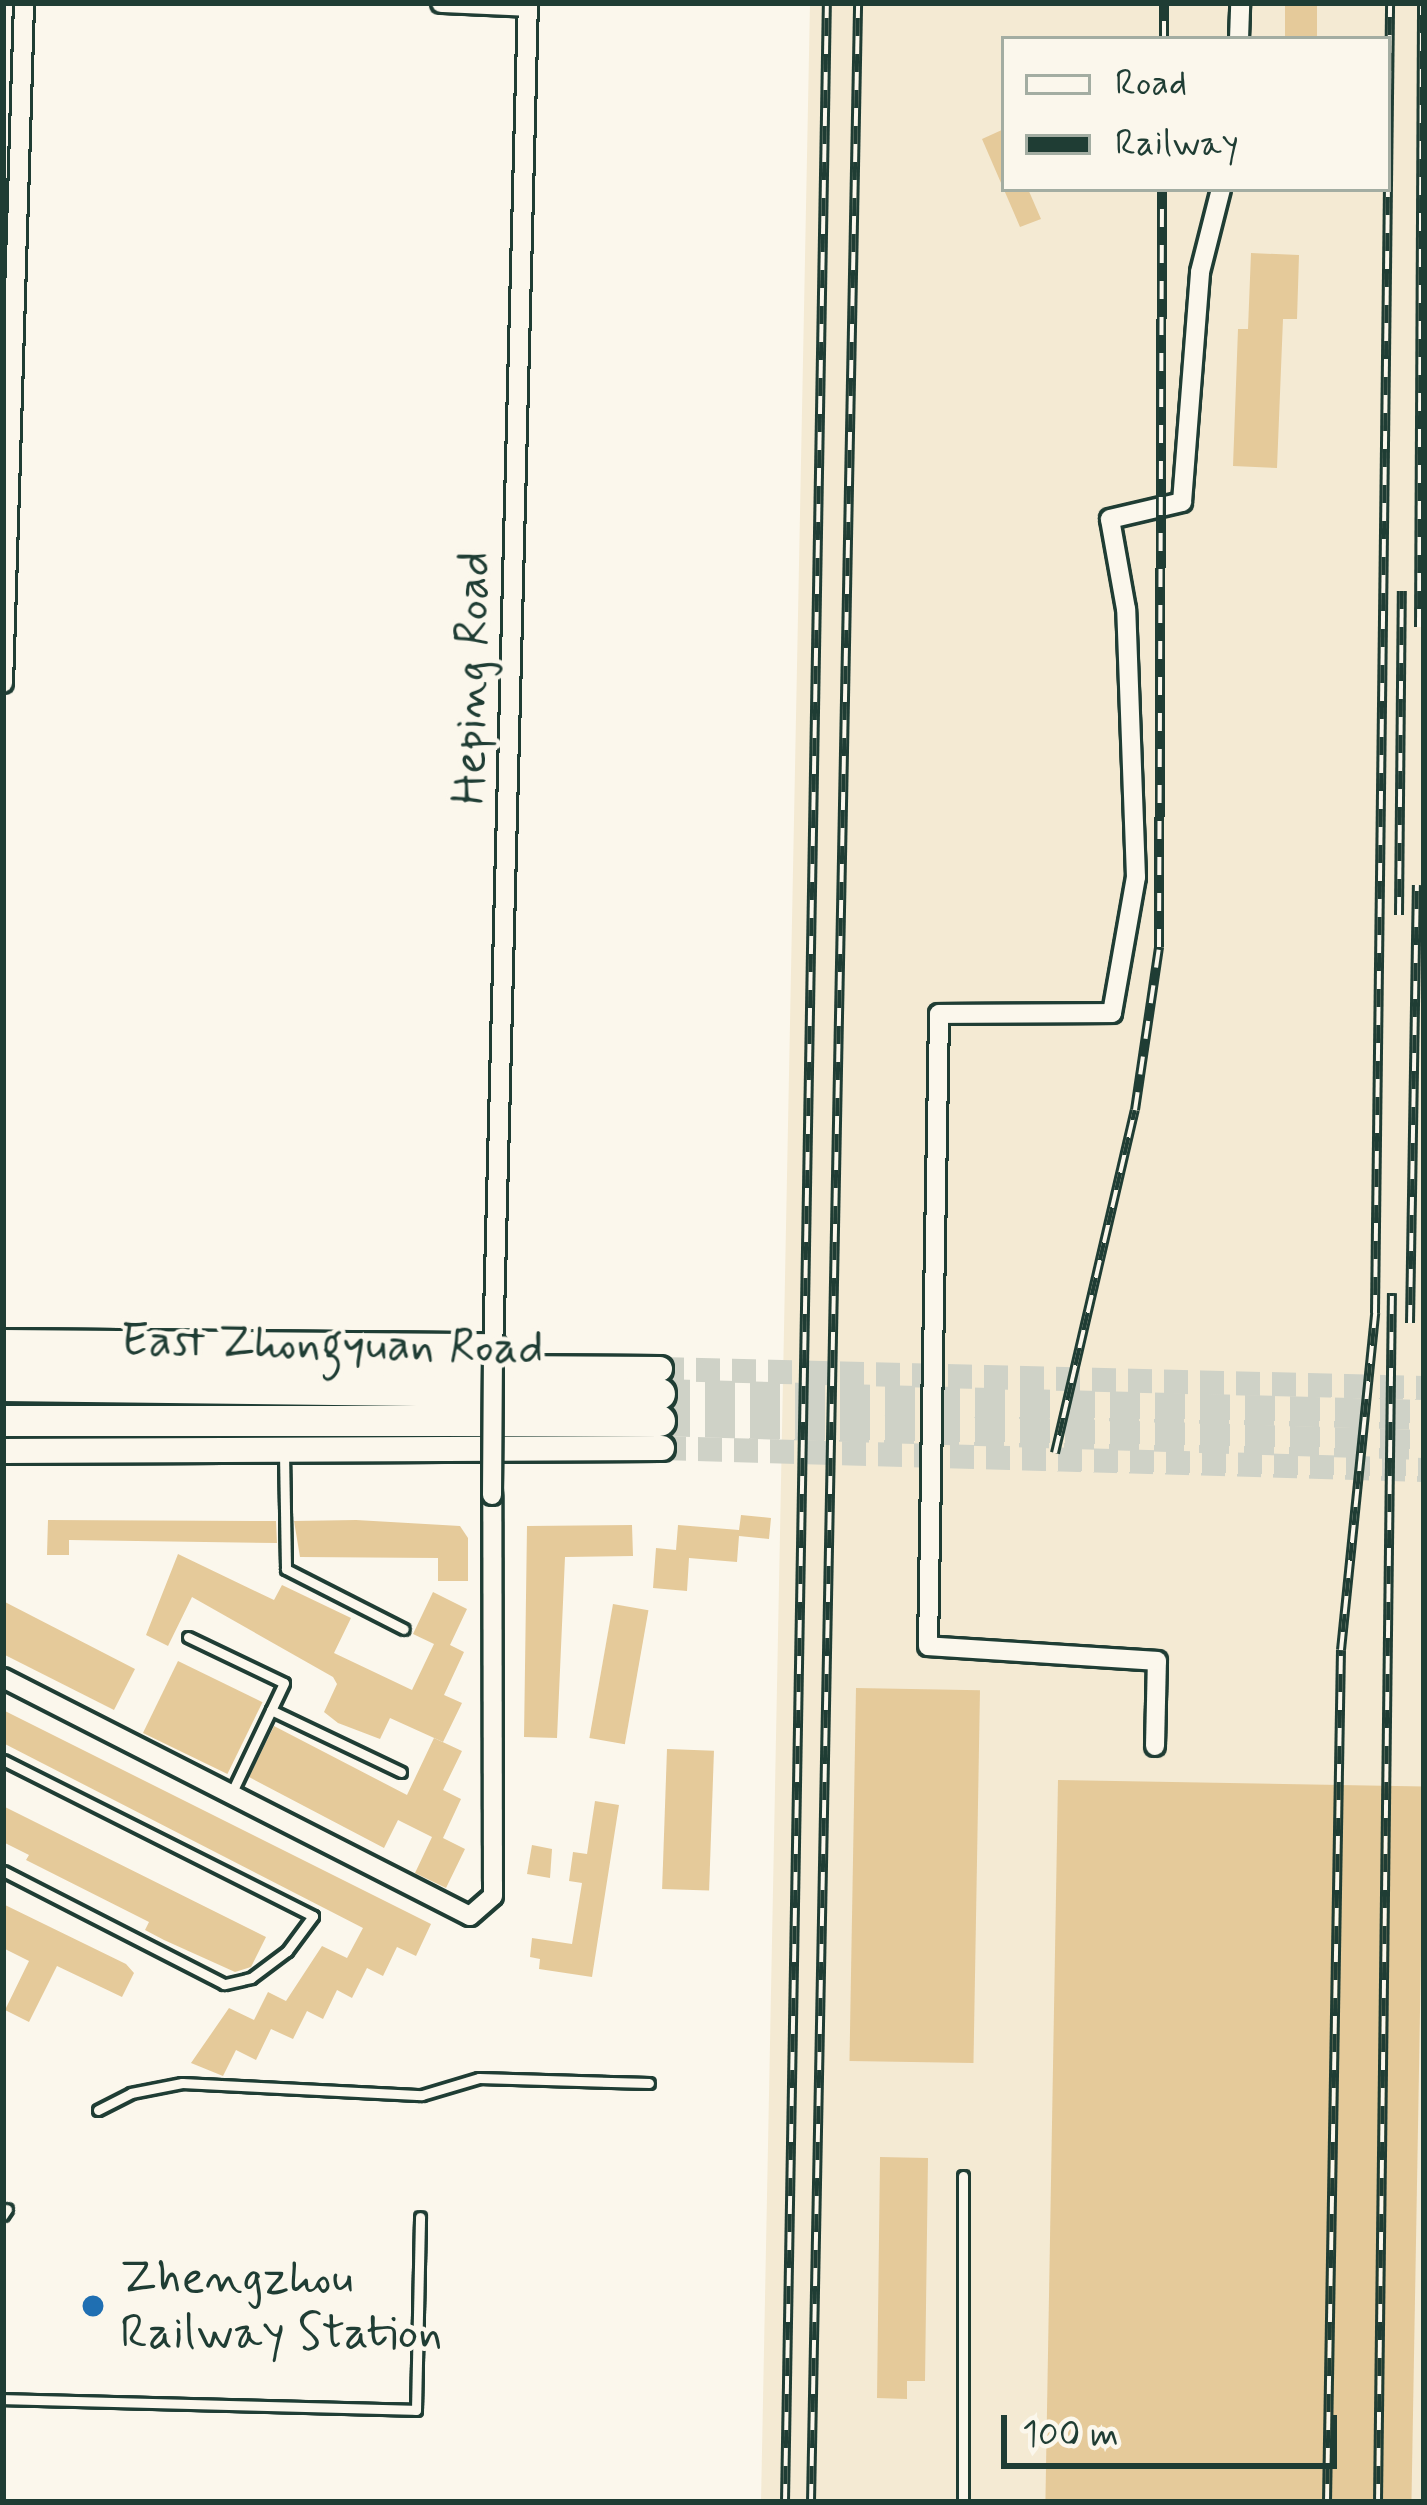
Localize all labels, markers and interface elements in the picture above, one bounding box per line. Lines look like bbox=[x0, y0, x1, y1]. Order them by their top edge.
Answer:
legend bbox=[1001, 36, 1391, 192]
text: Road bbox=[1115, 61, 1187, 108]
text: Railway bbox=[1115, 121, 1239, 168]
street label: Heping Road bbox=[441, 551, 503, 805]
street label: East Zhongyuan Road bbox=[120, 1313, 544, 1377]
place label: Zhengzhou Railway Station bbox=[120, 2249, 440, 2362]
marker: Zhengzhou Railway Station bbox=[77, 2290, 109, 2322]
scale bar bbox=[1007, 2391, 1343, 2465]
text: 100 m bbox=[1022, 2412, 1119, 2459]

